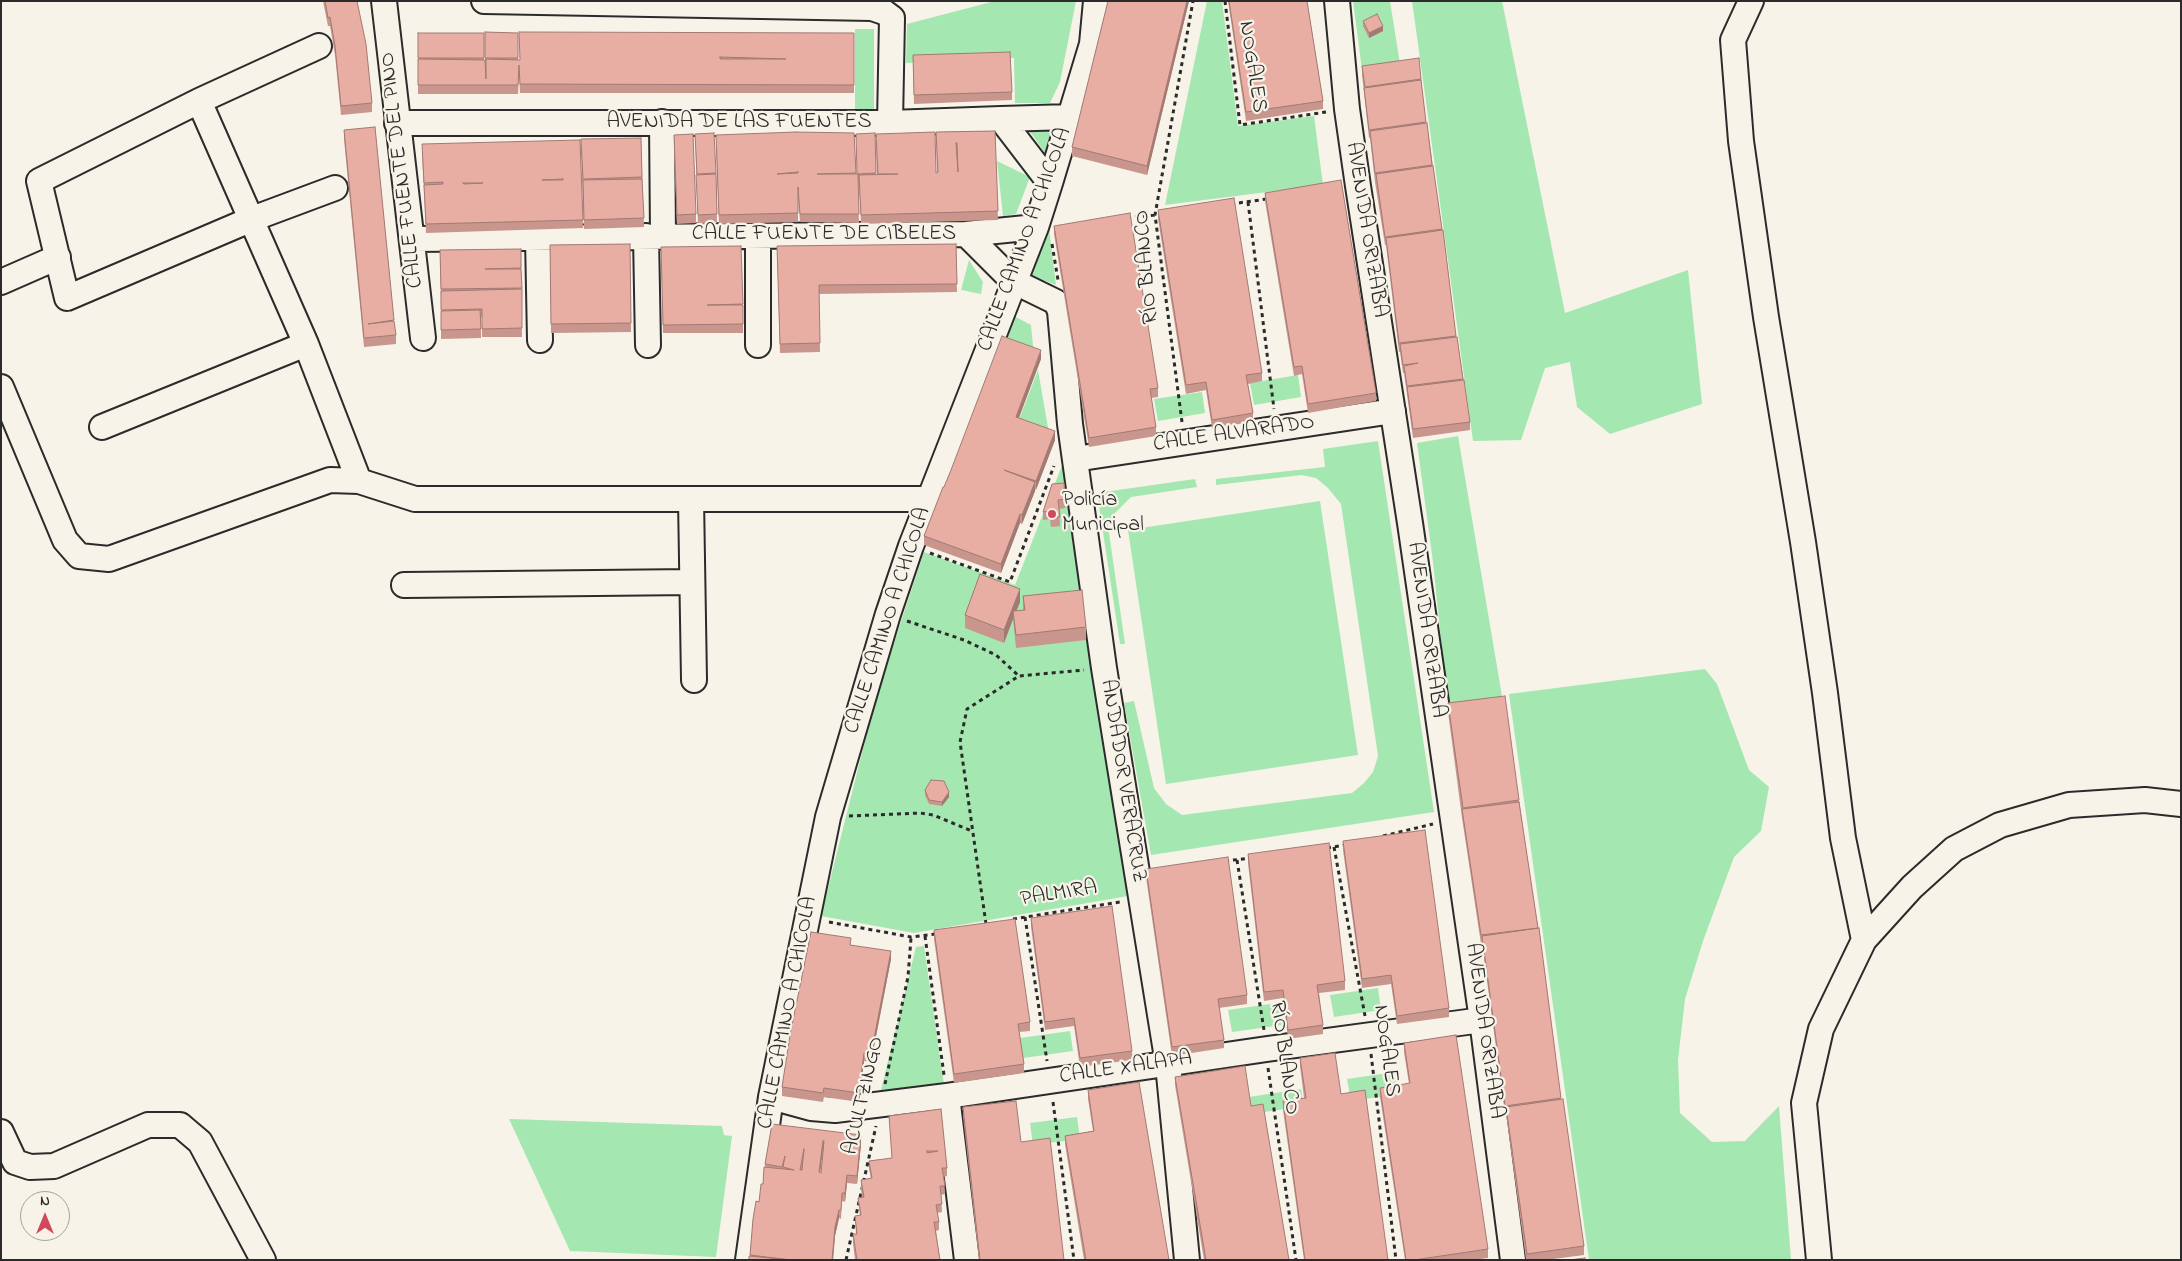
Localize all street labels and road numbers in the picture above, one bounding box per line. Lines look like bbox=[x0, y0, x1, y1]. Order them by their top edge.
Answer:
street label: NOGALES bbox=[1231, 19, 1271, 115]
street label: CALLE FUENTE DEL PINO bbox=[375, 51, 431, 289]
street label: AVENIDA DE LAS FUENTES bbox=[606, 110, 872, 136]
street label: CALLE CAMINO A CHICOLA bbox=[973, 124, 1079, 356]
street label: AVENIDA ORIZABA bbox=[1338, 140, 1392, 320]
street label: RÍO BLANCO bbox=[1130, 209, 1166, 325]
street label: CALLE FUENTE DE CIBELES bbox=[692, 222, 956, 248]
street label: CALLE ALVARADO bbox=[1152, 411, 1316, 459]
street label: CALLE CAMINO A CHICOLA bbox=[840, 505, 938, 737]
street label: AVENIDA ORIZABA bbox=[1400, 540, 1450, 720]
street label: ANDADOR VERACRUZ bbox=[1093, 678, 1151, 884]
street label: PALMIRA bbox=[1019, 876, 1099, 914]
street label: CALLE CAMINO A CHICOLA bbox=[753, 894, 825, 1132]
street label: AVENIDA ORIZABA bbox=[1458, 941, 1508, 1121]
street label: RÍO BLANCO bbox=[1262, 999, 1304, 1117]
street label: NOGALES bbox=[1366, 1003, 1404, 1099]
street label: ACULTZINGO bbox=[839, 1034, 891, 1158]
street label: CALLE XALAPA bbox=[1058, 1047, 1194, 1091]

